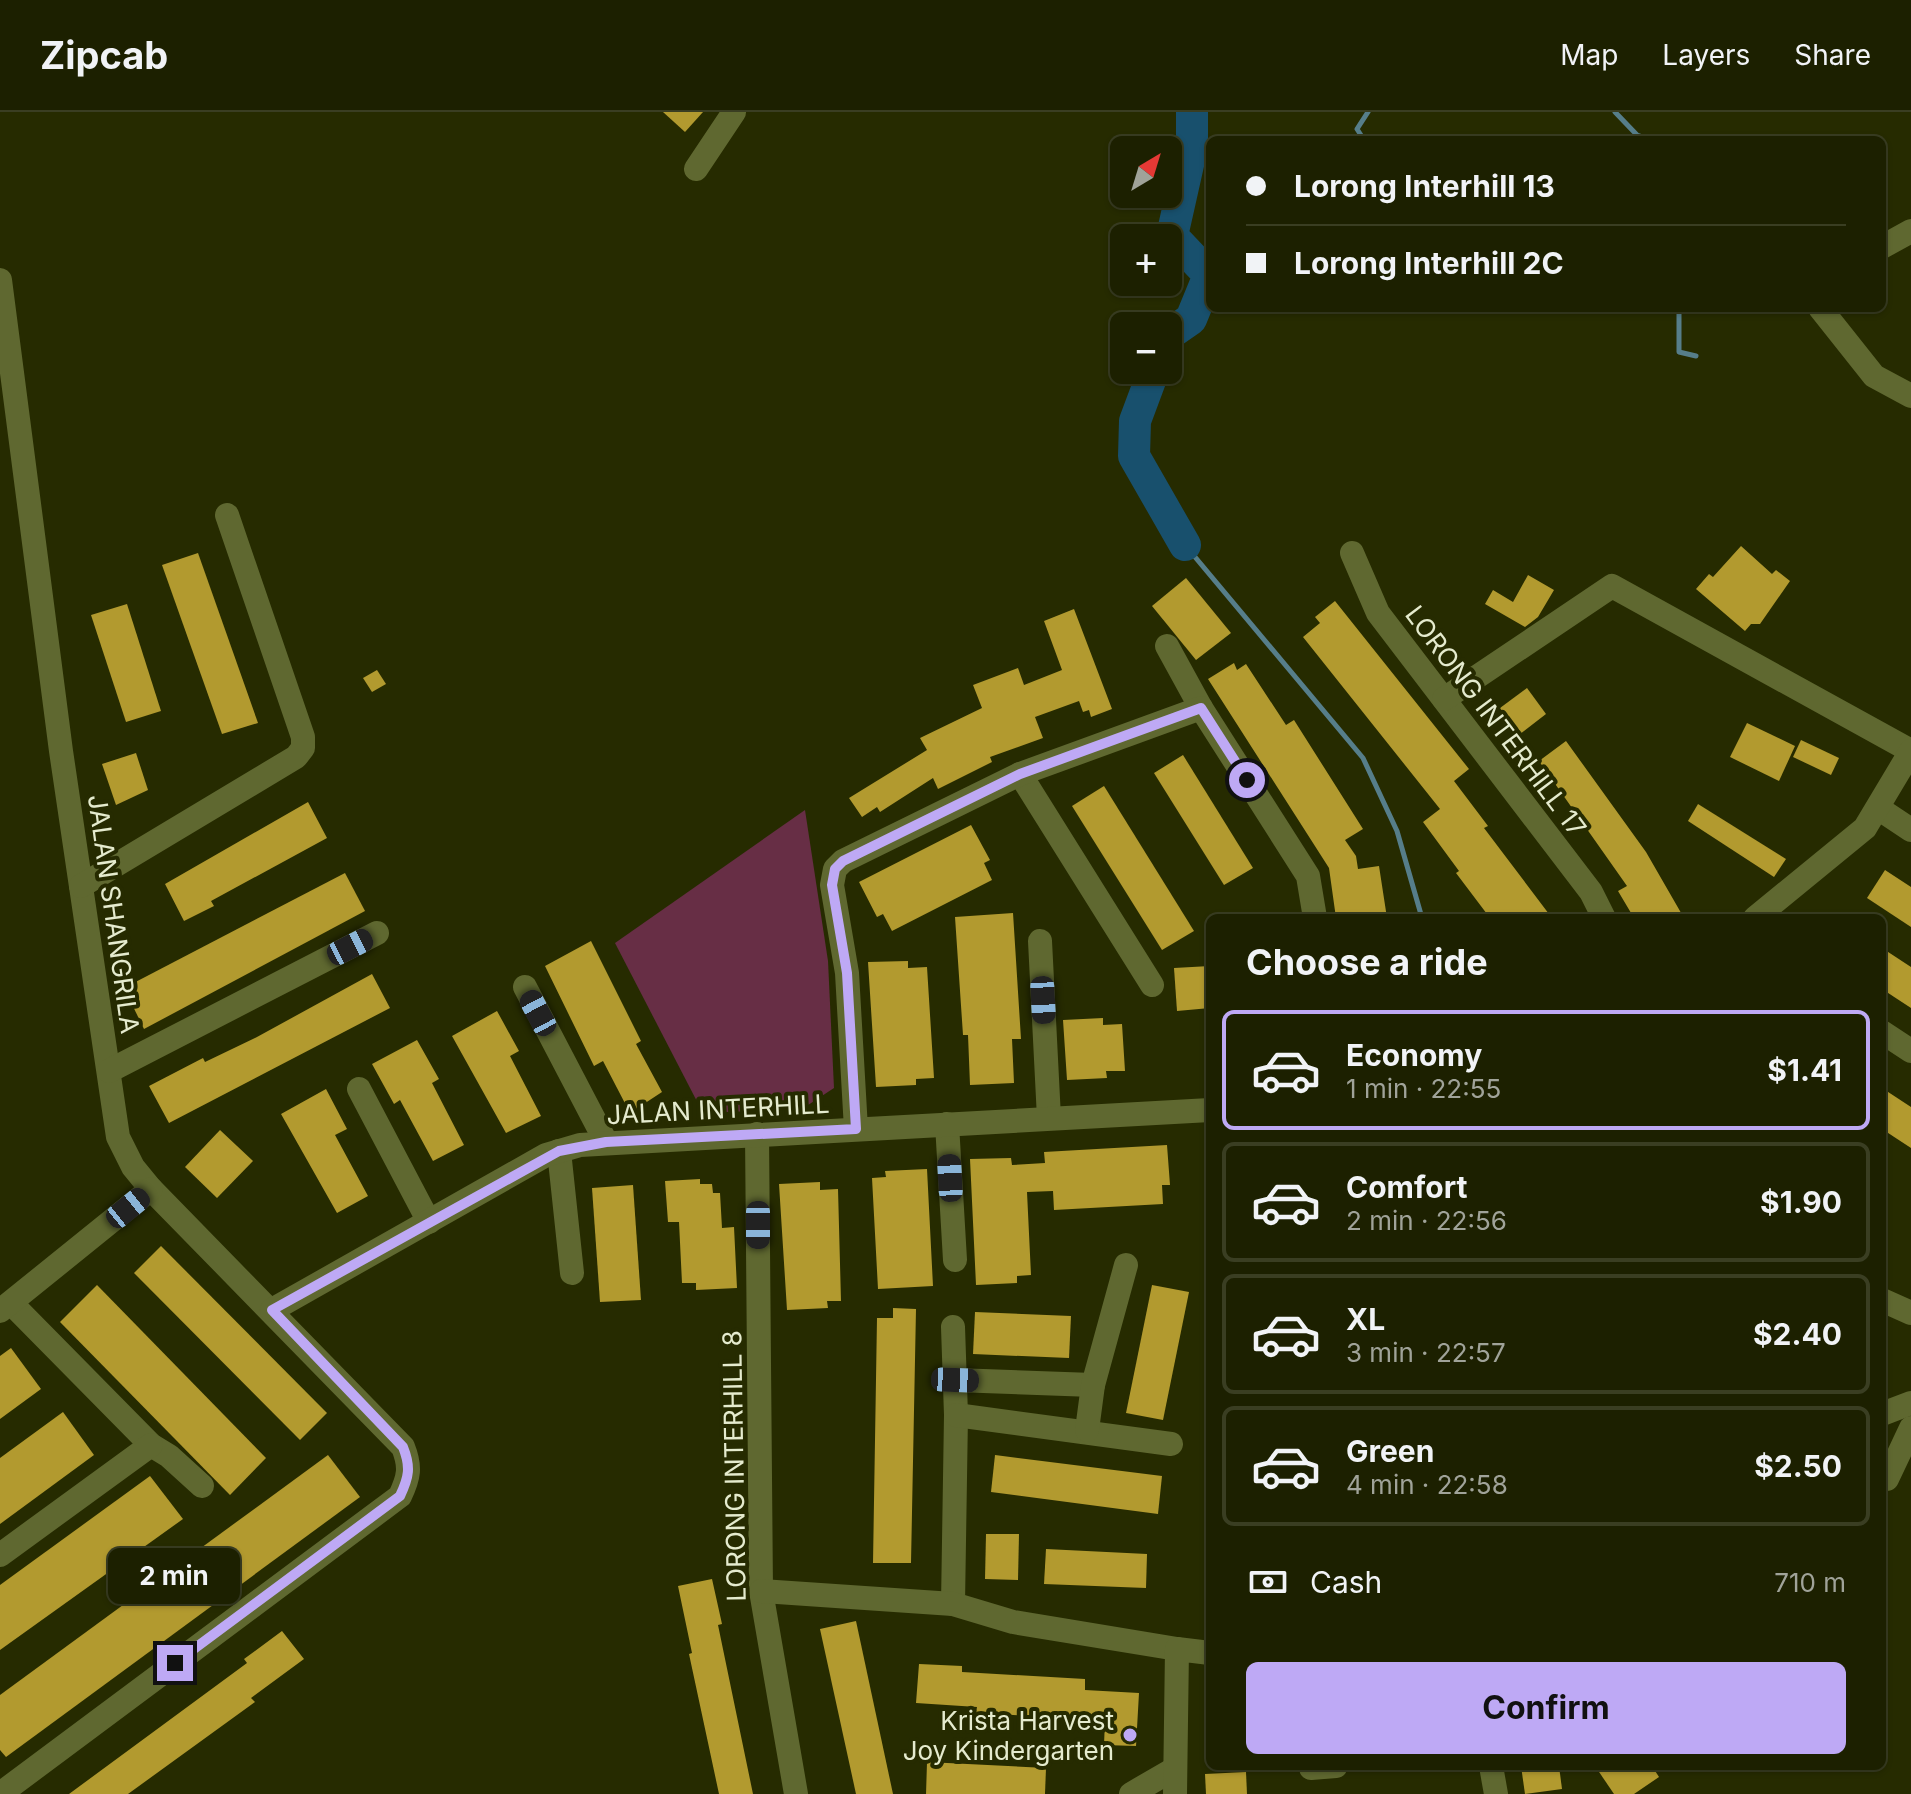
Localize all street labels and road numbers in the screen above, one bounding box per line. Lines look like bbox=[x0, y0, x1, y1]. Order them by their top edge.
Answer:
street label: LORONG INTERHILL 17 bbox=[1399, 600, 1593, 842]
street label: JALAN SHANGRILA bbox=[82, 792, 146, 1036]
street label: JALAN INTERHILL bbox=[606, 1088, 830, 1130]
street label: LORONG INTERHILL 8 bbox=[716, 1330, 752, 1602]

